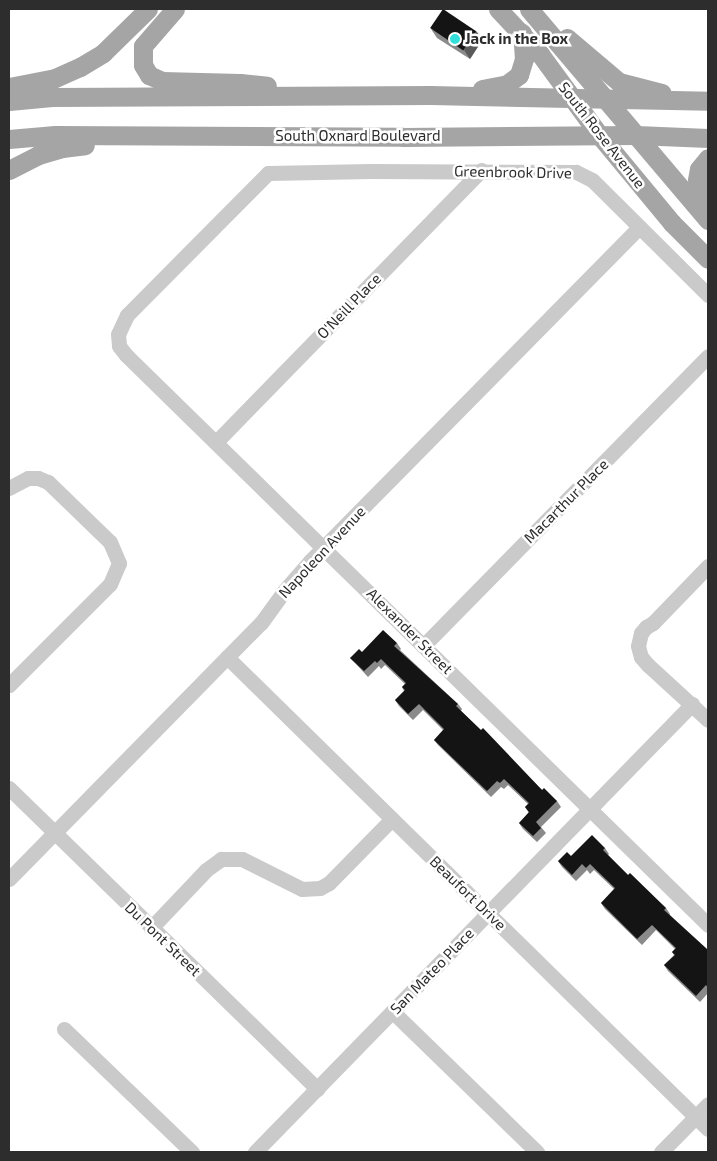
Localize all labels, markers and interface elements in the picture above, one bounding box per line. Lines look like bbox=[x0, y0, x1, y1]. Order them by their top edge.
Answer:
place label: Jack in the Box bbox=[465, 30, 568, 48]
marker: Jack in the Box bbox=[449, 33, 461, 45]
street label: South Rose Avenue bbox=[555, 78, 649, 192]
street label: South Oxnard Boulevard bbox=[275, 127, 441, 145]
street label: Greenbrook Drive bbox=[454, 162, 572, 182]
street label: O'Neill Place bbox=[313, 269, 385, 343]
street label: Macarthur Place bbox=[520, 455, 612, 547]
street label: Napoleon Avenue bbox=[275, 502, 369, 602]
street label: Alexander Street bbox=[363, 584, 457, 678]
street label: Beaufort Drive bbox=[426, 852, 510, 934]
street label: Du Pont Street bbox=[121, 898, 205, 980]
street label: San Mateo Place bbox=[386, 924, 478, 1018]

